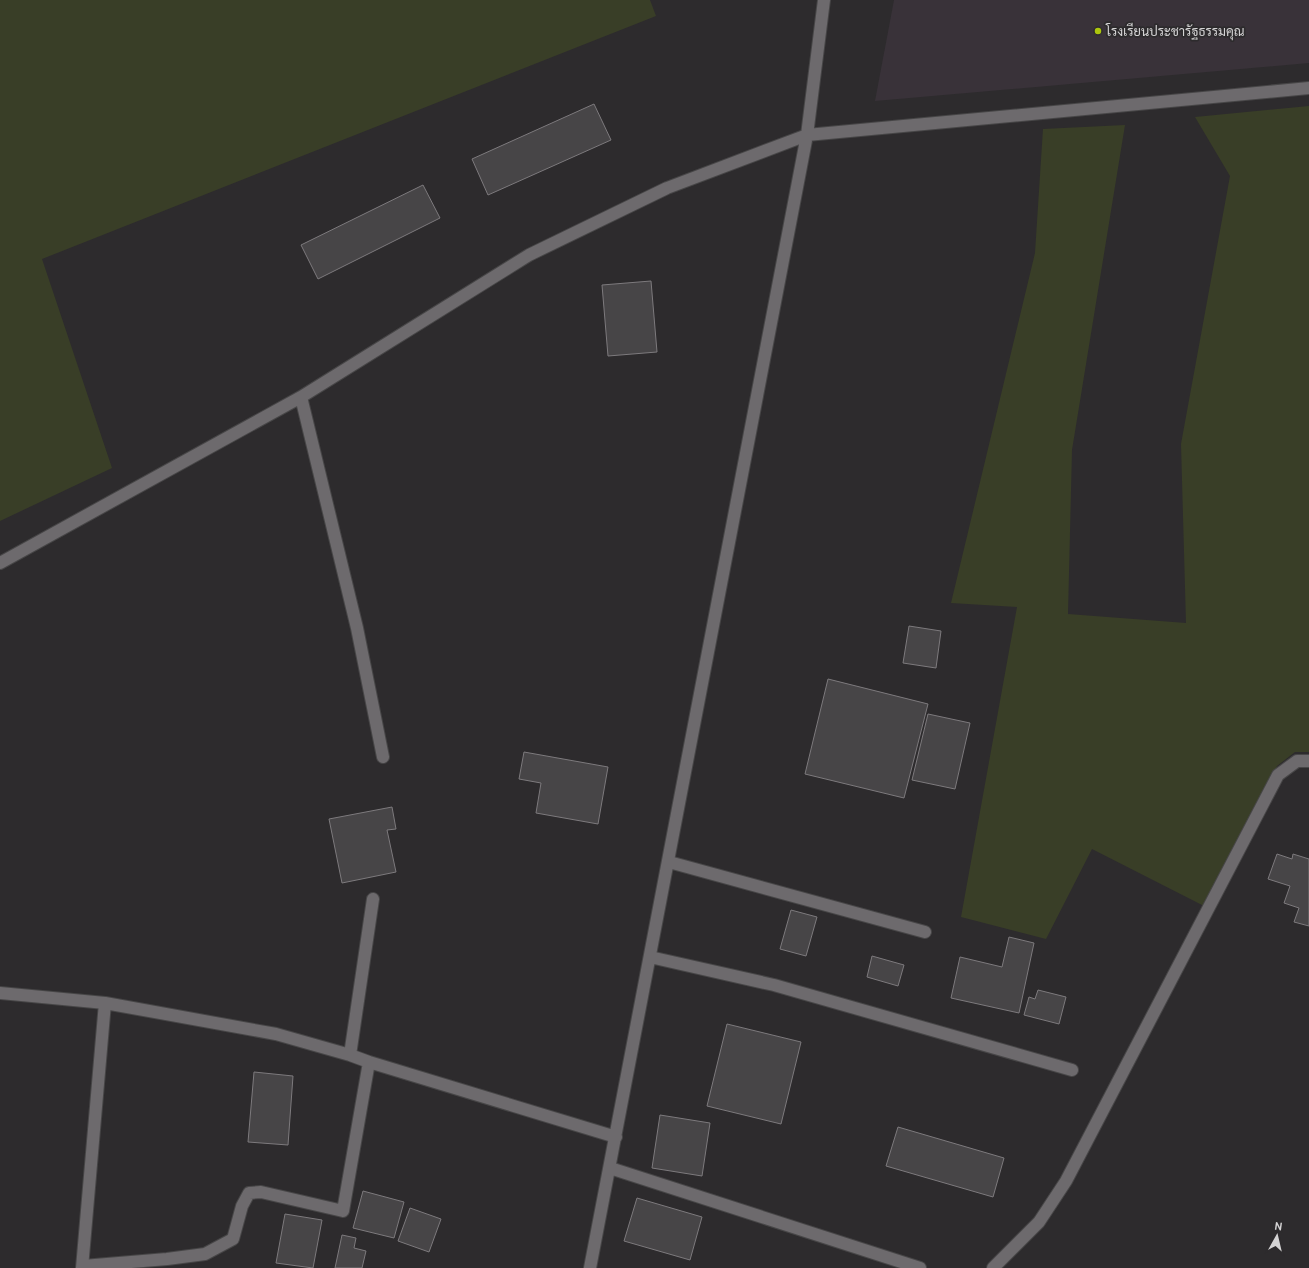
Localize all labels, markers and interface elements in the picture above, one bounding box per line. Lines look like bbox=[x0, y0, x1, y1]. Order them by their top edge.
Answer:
place label: โรงเรียนประชารัฐธรรมคุณ bbox=[1105, 22, 1245, 41]
marker: โรงเรียนประชารัฐธรรมคุณ bbox=[1093, 26, 1103, 36]
north arrow bbox=[1257, 1216, 1297, 1256]
text: N bbox=[1273, 1220, 1283, 1235]

